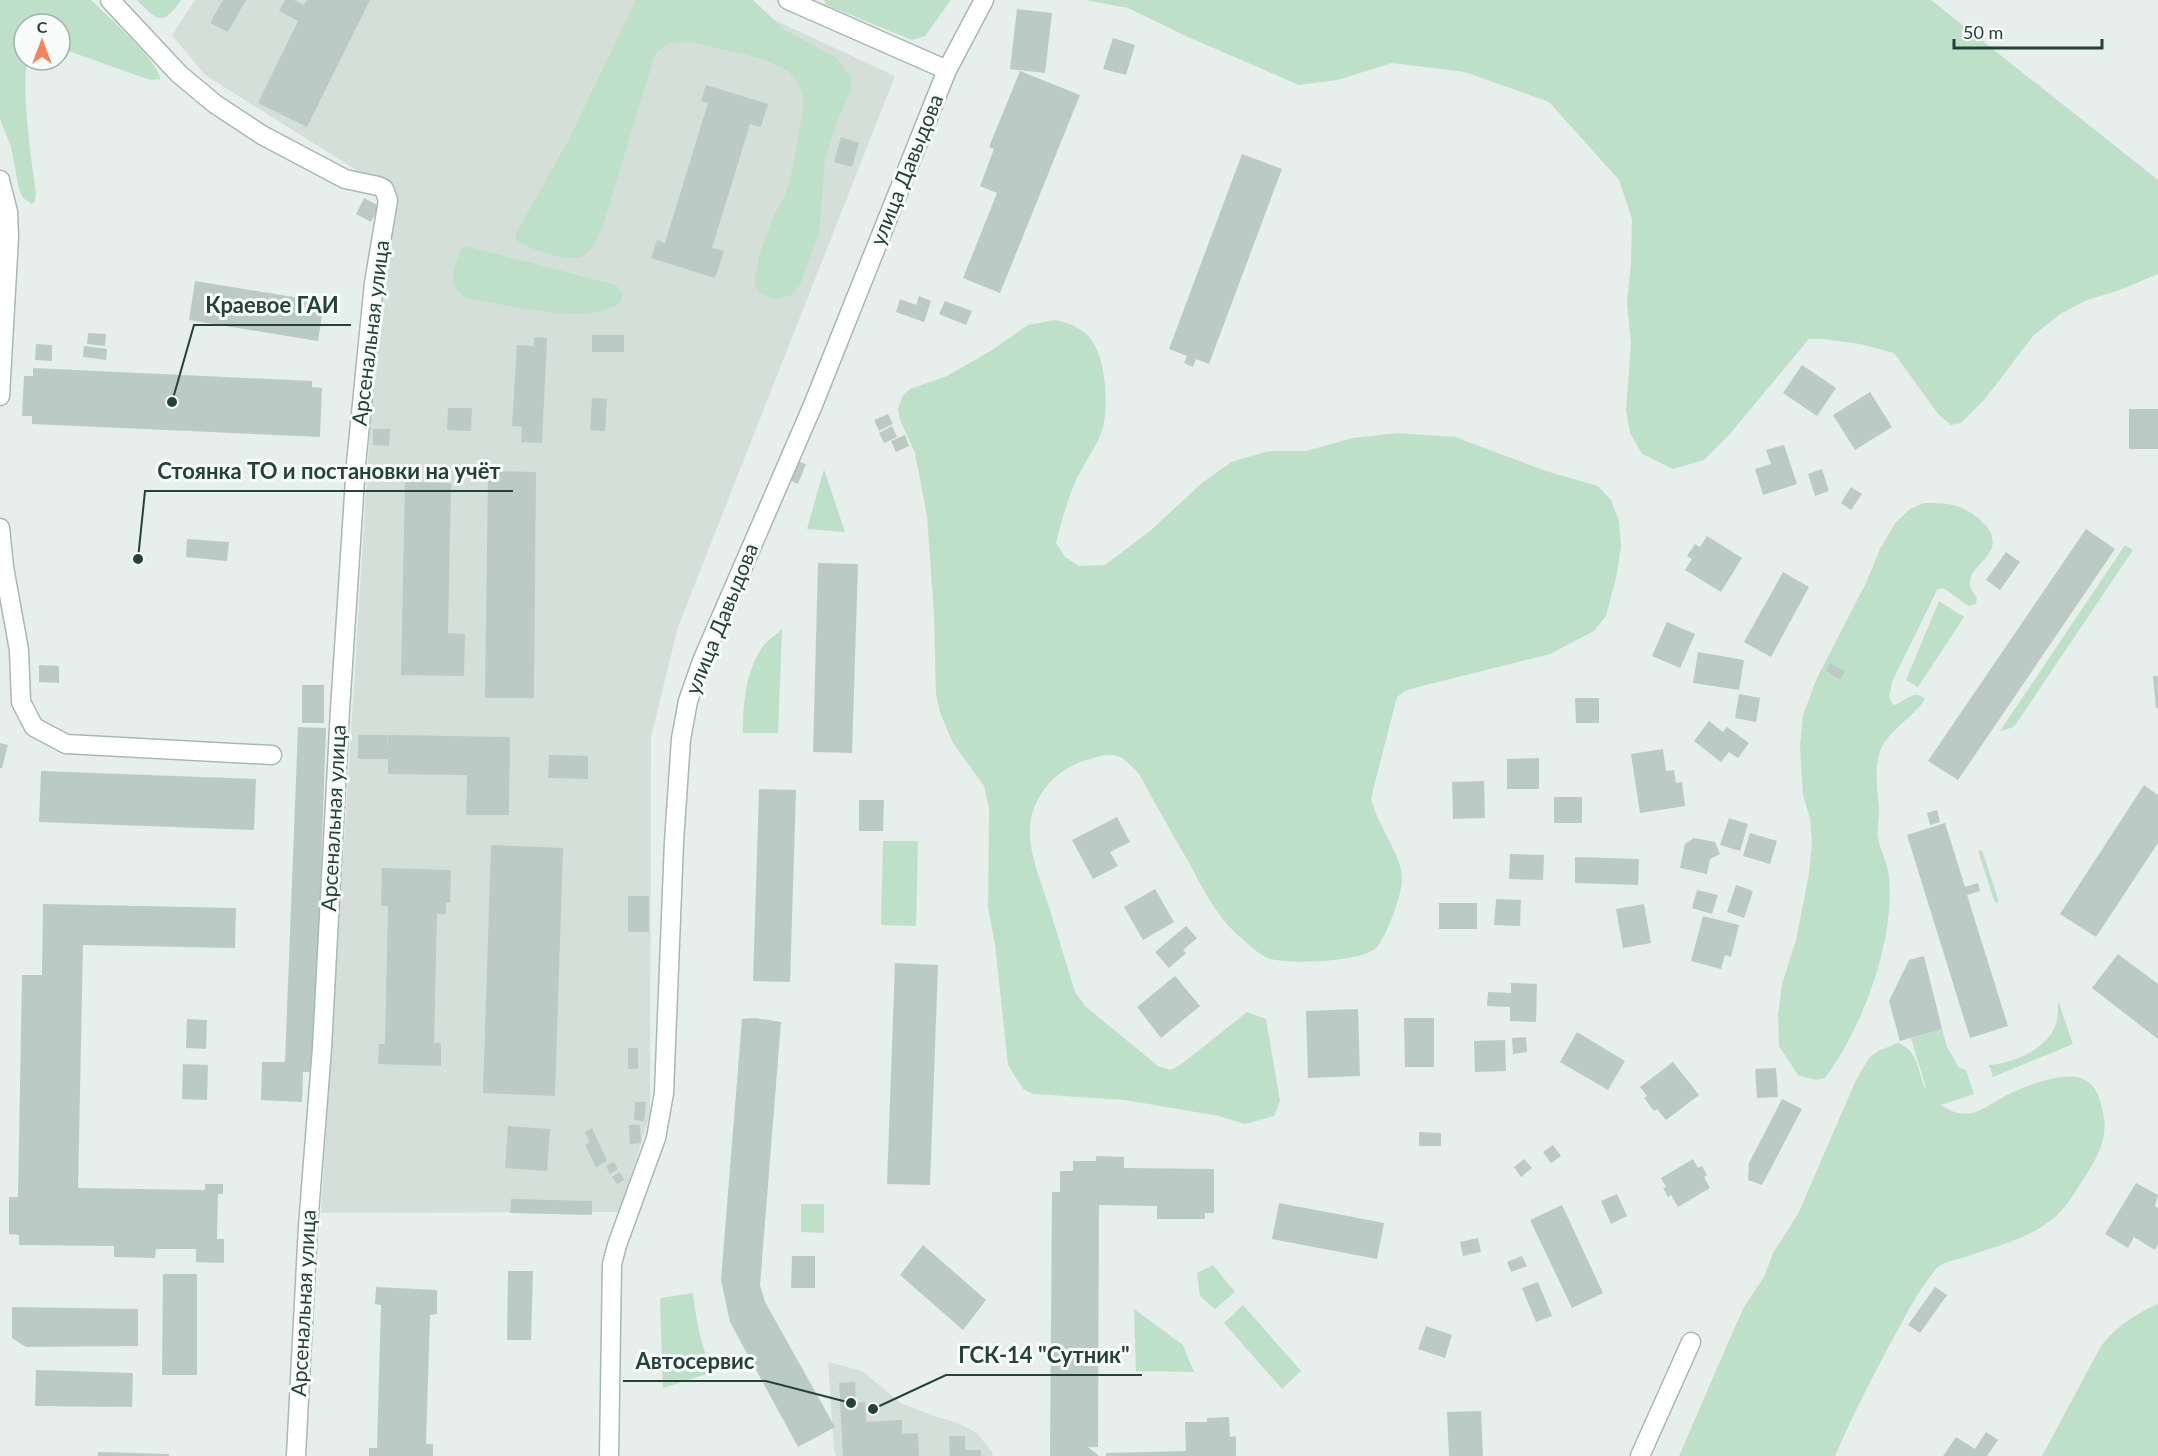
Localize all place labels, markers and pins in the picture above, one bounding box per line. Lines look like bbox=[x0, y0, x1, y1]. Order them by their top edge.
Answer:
callout: Краевое ГАИ bbox=[194, 285, 351, 325]
callout: Стоянка ТО и постановки на учёт bbox=[145, 451, 513, 491]
callout: ГСК-14 "Сутник" bbox=[946, 1335, 1142, 1375]
callout: Автосервис bbox=[623, 1341, 766, 1381]

